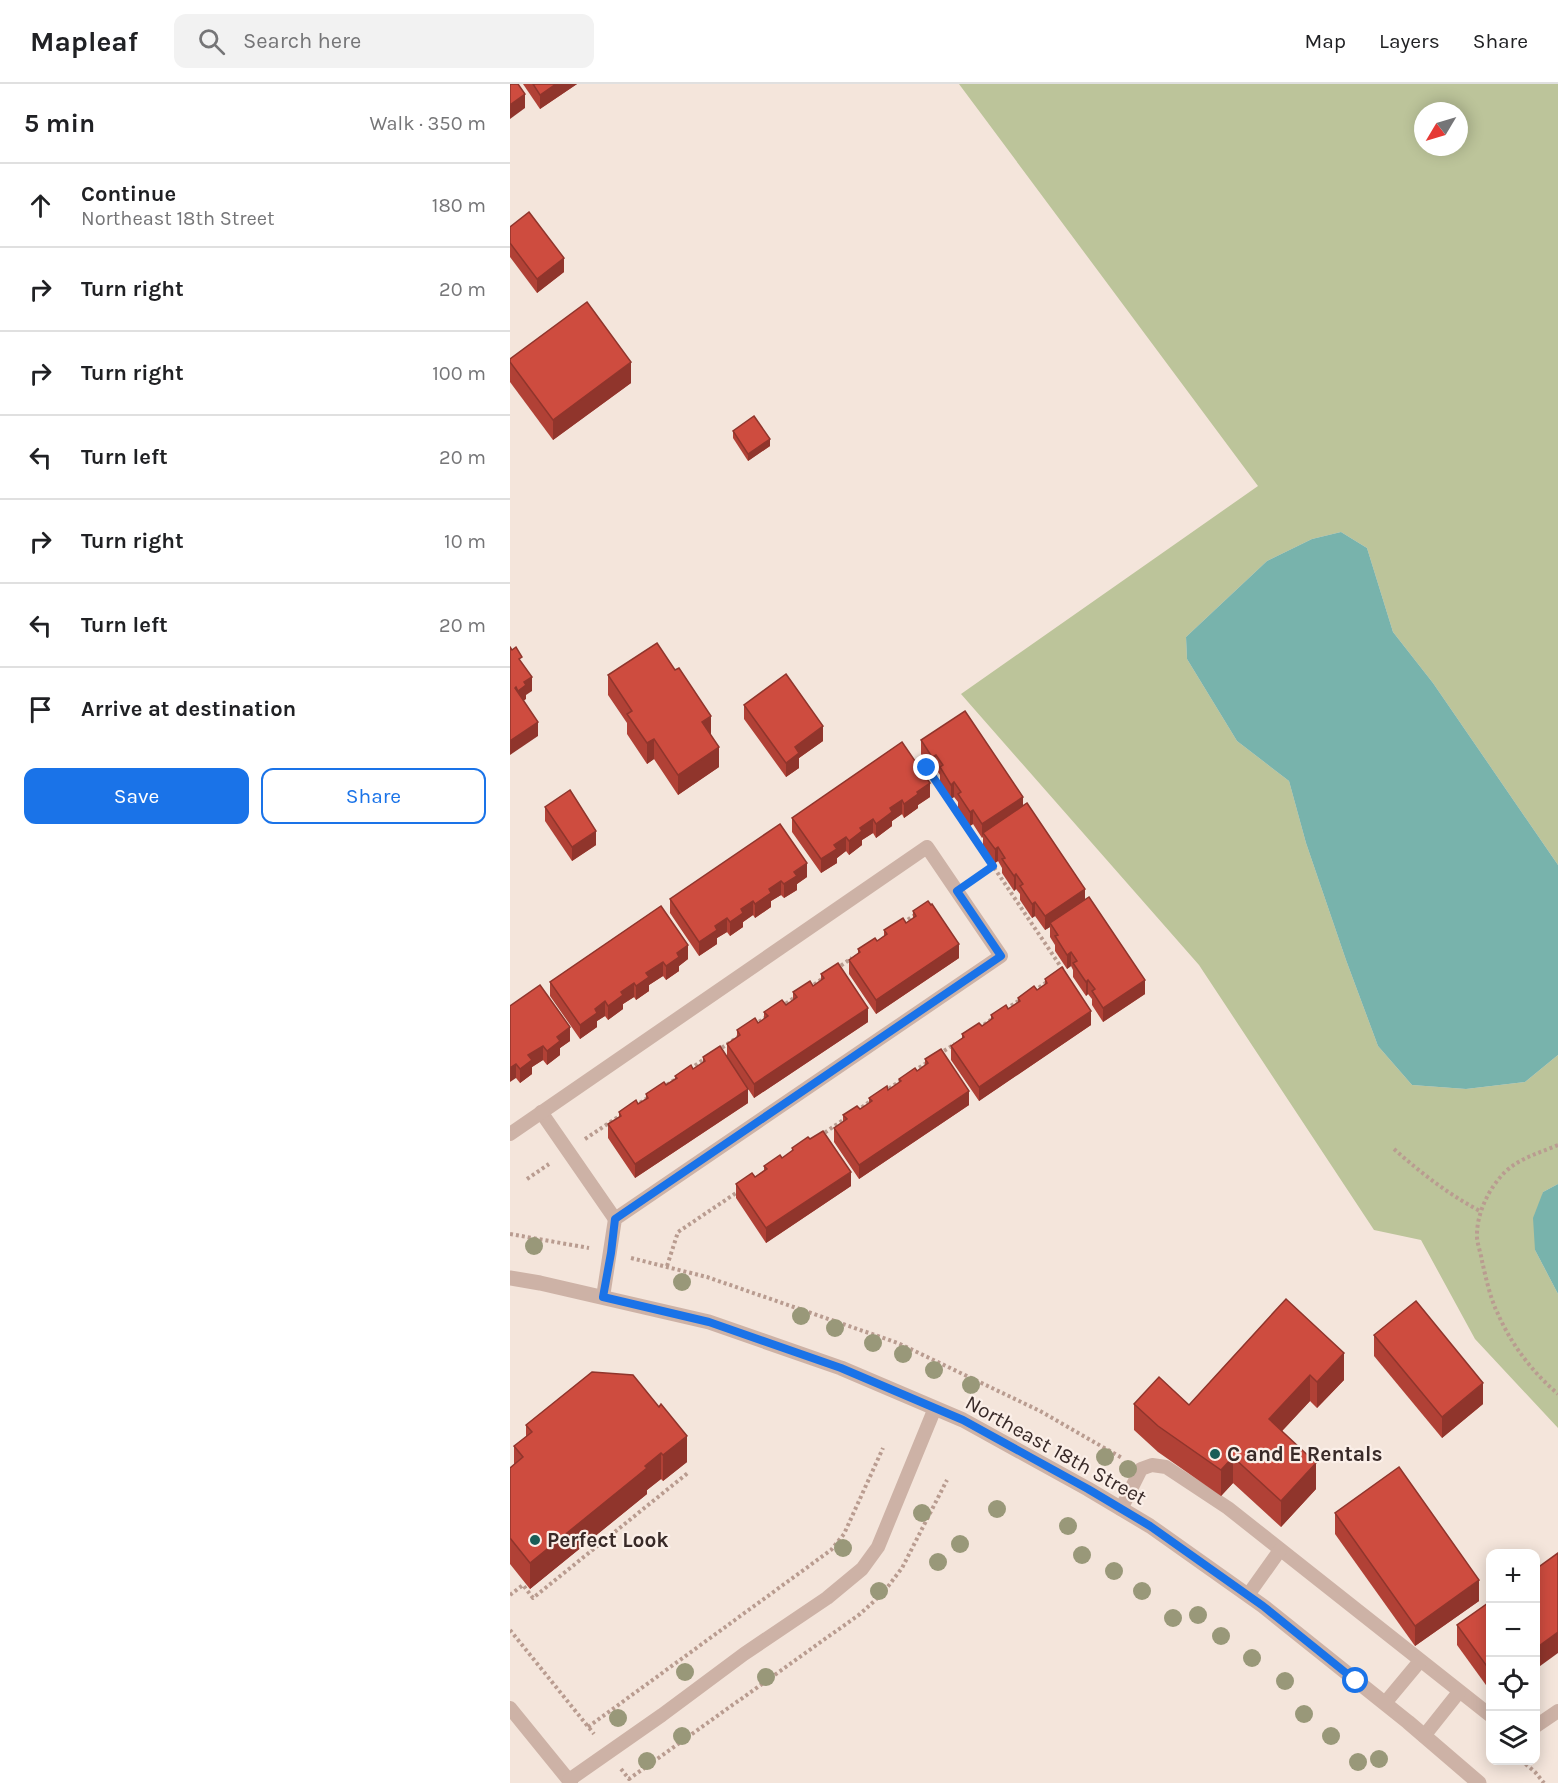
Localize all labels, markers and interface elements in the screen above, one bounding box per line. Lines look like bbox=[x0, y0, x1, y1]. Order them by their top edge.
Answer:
search box bbox=[174, 14, 594, 68]
text: Mapleaf bbox=[30, 25, 138, 58]
icon: search bbox=[195, 25, 228, 58]
text: Search here bbox=[243, 28, 361, 54]
text: Map bbox=[1304, 29, 1346, 53]
text: Layers bbox=[1379, 29, 1440, 53]
text: Share bbox=[1473, 29, 1528, 53]
north arrow bbox=[1414, 102, 1468, 156]
text: 5 min bbox=[24, 108, 95, 139]
text: Walk · 350 m bbox=[369, 112, 486, 135]
text: Continue bbox=[81, 181, 176, 207]
icon: ahead bbox=[24, 189, 57, 222]
text: 180 m bbox=[432, 194, 486, 217]
text: Northeast 18th Street bbox=[81, 207, 275, 230]
icon: right bbox=[24, 273, 57, 306]
text: Turn right bbox=[81, 276, 184, 302]
text: 20 m bbox=[439, 278, 486, 301]
icon: right bbox=[24, 357, 57, 390]
text: Turn right bbox=[81, 360, 184, 386]
text: 100 m bbox=[432, 362, 486, 385]
icon: left bbox=[24, 441, 57, 474]
text: Turn left bbox=[81, 444, 168, 470]
text: 20 m bbox=[439, 446, 486, 469]
icon: right bbox=[24, 525, 57, 558]
text: Turn right bbox=[81, 528, 184, 554]
text: 10 m bbox=[444, 530, 486, 553]
icon: left bbox=[24, 609, 57, 642]
text: Turn left bbox=[81, 612, 168, 638]
text: 20 m bbox=[439, 614, 486, 637]
icon: arrive bbox=[24, 693, 57, 726]
text: Arrive at destination bbox=[81, 696, 296, 722]
route end bbox=[913, 754, 939, 780]
button: Save bbox=[24, 768, 249, 824]
button: Share bbox=[261, 768, 486, 824]
street label: Northeast 18th Street bbox=[961, 1390, 1151, 1510]
place label: C and E Rentals bbox=[1227, 1442, 1383, 1466]
marker: C and E Rentals bbox=[1208, 1447, 1222, 1461]
place label: Perfect Look bbox=[547, 1528, 669, 1552]
marker: Perfect Look bbox=[528, 1533, 542, 1547]
map controls bbox=[1486, 1549, 1540, 1765]
button: + bbox=[1486, 1549, 1540, 1603]
button: − bbox=[1486, 1603, 1540, 1657]
button: locate bbox=[1486, 1657, 1540, 1711]
route start bbox=[1342, 1667, 1368, 1693]
button: layers bbox=[1486, 1711, 1540, 1765]

